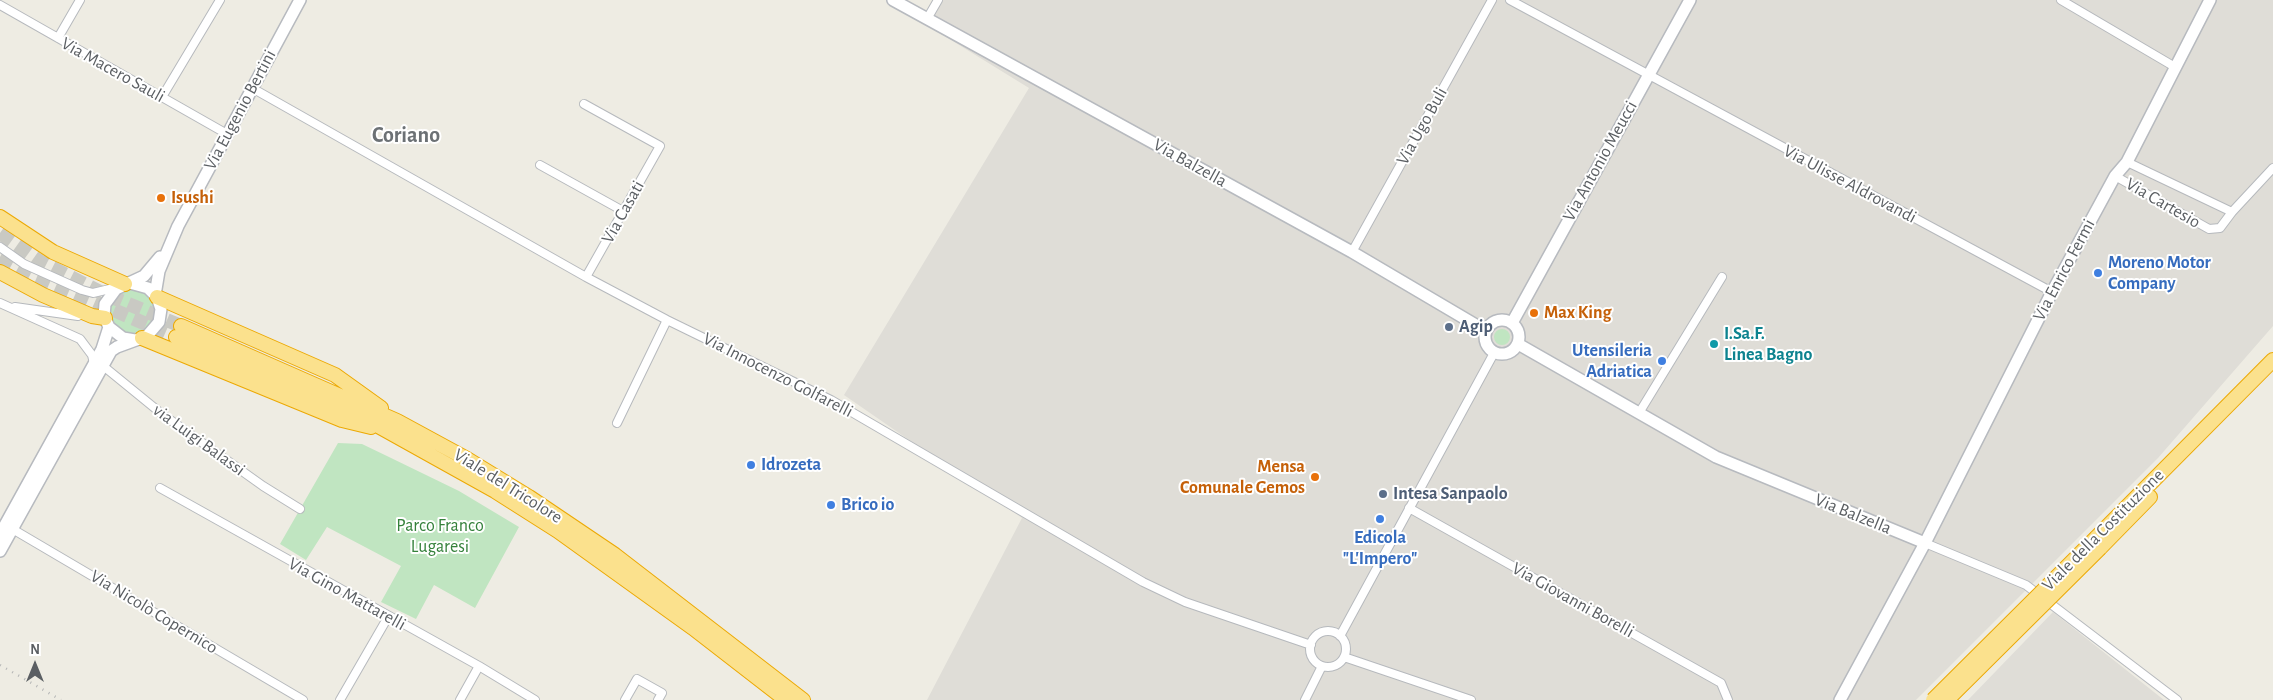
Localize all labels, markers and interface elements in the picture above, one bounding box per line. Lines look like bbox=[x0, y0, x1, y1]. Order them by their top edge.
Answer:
street label: Via Macero Sauli bbox=[57, 33, 169, 107]
street label: Via Eugenio Bertini bbox=[199, 46, 281, 174]
street label: Via Ugo Buli bbox=[1392, 83, 1452, 169]
street label: Via Antonio Meucci bbox=[1558, 97, 1642, 225]
district label: Coriano bbox=[372, 122, 440, 148]
street label: Via Balzella bbox=[1149, 134, 1231, 192]
street label: Via Ulisse Aldrovandi bbox=[1780, 140, 1920, 228]
street label: Via Cartesio bbox=[2122, 173, 2204, 233]
street label: Via Casati bbox=[597, 177, 649, 247]
place label: Isushi bbox=[171, 187, 214, 209]
marker: Isushi bbox=[155, 192, 167, 204]
street label: Via Enrico Fermi bbox=[2028, 215, 2100, 325]
place label: Moreno Motor Company bbox=[2108, 252, 2211, 294]
marker: Moreno Motor Company bbox=[2092, 267, 2104, 279]
place label: Max King bbox=[1544, 302, 1612, 324]
marker: Max King bbox=[1528, 307, 1540, 319]
place label: Agip bbox=[1459, 316, 1493, 338]
marker: Agip bbox=[1443, 321, 1455, 333]
place label: I.Sa.F. Linea Bagno bbox=[1724, 323, 1812, 366]
street label: Via Innocenzo Golfarelli bbox=[699, 328, 857, 422]
marker: I.Sa.F. Linea Bagno bbox=[1708, 338, 1720, 350]
place label: Utensileria Adriatica bbox=[1572, 340, 1652, 382]
marker: Utensileria Adriatica bbox=[1656, 355, 1668, 367]
street label: via Luigi Balassi bbox=[149, 399, 249, 481]
street label: Viale del Tricolore bbox=[450, 444, 566, 528]
place label: Idrozeta bbox=[761, 454, 821, 476]
place label: Mensa Comunale Gemos bbox=[1180, 456, 1305, 498]
marker: Idrozeta bbox=[745, 459, 757, 471]
street label: Viale della Costituzione bbox=[2037, 464, 2169, 596]
marker: Mensa Comunale Gemos bbox=[1309, 471, 1321, 483]
place label: Intesa Sanpaolo bbox=[1393, 483, 1508, 505]
marker: Intesa Sanpaolo bbox=[1377, 488, 1389, 500]
street label: Via Balzella bbox=[1811, 489, 1895, 539]
place label: Brico io bbox=[841, 494, 894, 516]
marker: Brico io bbox=[825, 499, 837, 511]
marker: Edicola "L'Impero" bbox=[1374, 513, 1386, 525]
park label: Parco Franco Lugaresi bbox=[396, 515, 484, 558]
place label: Edicola "L'Impero" bbox=[1343, 527, 1417, 570]
street label: Via Gino Mattarelli bbox=[284, 553, 410, 635]
street label: Via Giovanni Borelli bbox=[1508, 558, 1638, 642]
street label: Via Nicolò Copernico bbox=[86, 565, 222, 659]
north arrow bbox=[10, 640, 60, 690]
text: N bbox=[30, 643, 40, 657]

